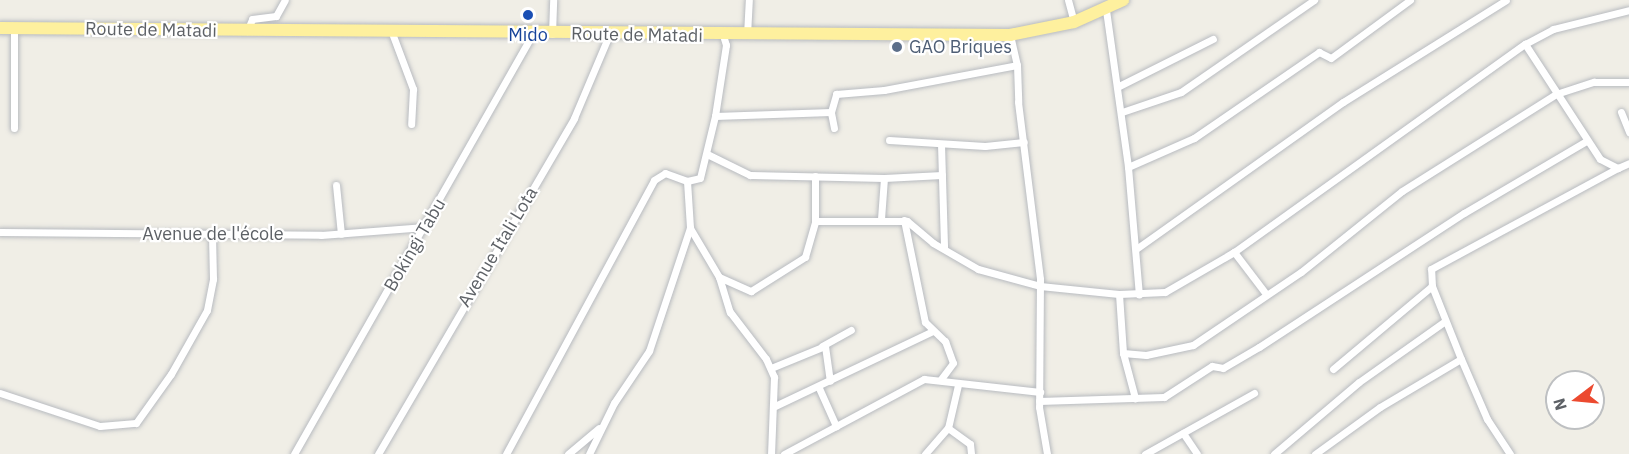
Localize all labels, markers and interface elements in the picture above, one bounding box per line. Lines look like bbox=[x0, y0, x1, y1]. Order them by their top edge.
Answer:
marker: Mido bbox=[521, 8, 535, 22]
street label: Route de Matadi bbox=[85, 18, 217, 42]
street label: Route de Matadi bbox=[571, 23, 703, 47]
place label: Mido bbox=[508, 24, 548, 46]
place label: GAO Briques bbox=[909, 36, 1012, 58]
marker: GAO Briques bbox=[890, 40, 904, 54]
street label: Avenue Itali Lota bbox=[454, 183, 542, 311]
street label: Bokingi Tabu bbox=[380, 195, 450, 295]
street label: Avenue de l'école bbox=[142, 223, 284, 245]
north arrow bbox=[1545, 370, 1605, 430]
text: N bbox=[1548, 396, 1571, 413]

